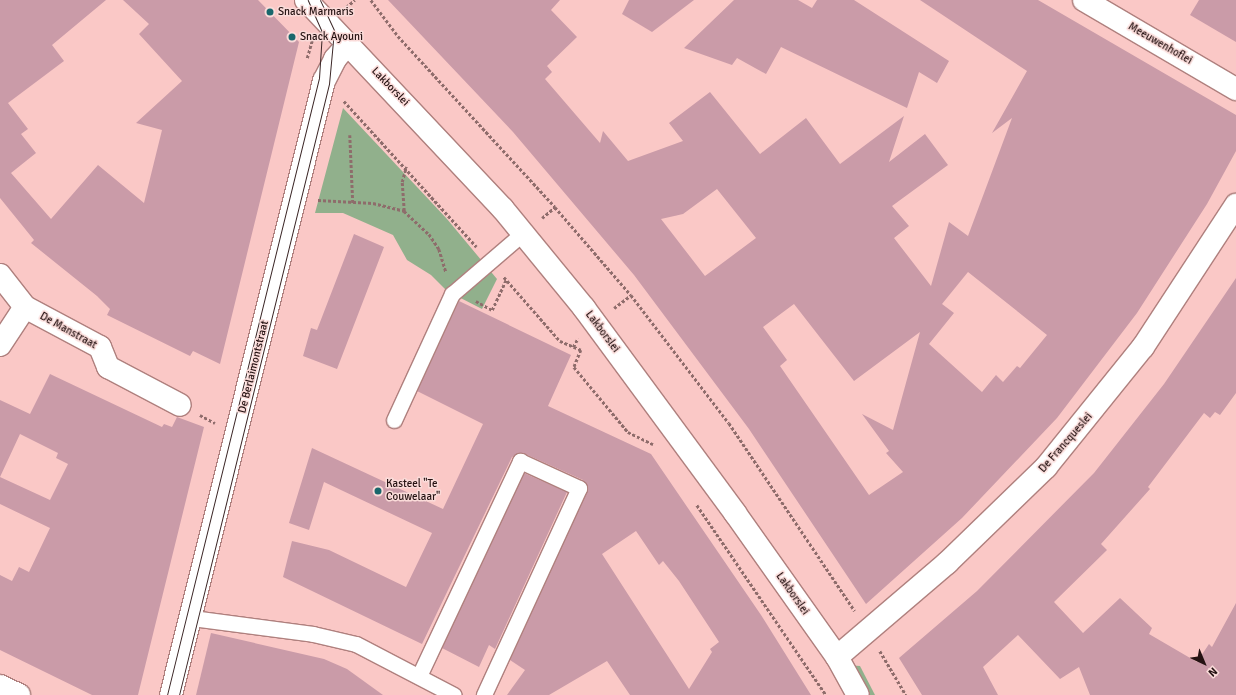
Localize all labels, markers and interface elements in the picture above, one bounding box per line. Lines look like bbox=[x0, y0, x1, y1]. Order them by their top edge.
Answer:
place label: Snack Marmaris bbox=[278, 5, 354, 19]
marker: Snack Marmaris bbox=[265, 7, 275, 17]
street label: Meeuwenhoflei bbox=[1126, 20, 1194, 68]
place label: Snack Ayouni bbox=[300, 30, 363, 44]
marker: Snack Ayouni bbox=[287, 32, 297, 42]
street label: Lakborslei bbox=[368, 65, 412, 109]
street label: Lakborslei bbox=[582, 309, 622, 355]
street label: De Manstraat bbox=[37, 310, 99, 352]
street label: De Berlaimontstraat bbox=[236, 319, 272, 415]
street label: De Francqueslei bbox=[1036, 410, 1096, 476]
place label: Kasteel "Te Couwelaar" bbox=[386, 478, 440, 504]
marker: Kasteel "Te Couwelaar" bbox=[373, 486, 383, 496]
street label: Lakborslei bbox=[773, 570, 811, 618]
north arrow bbox=[1184, 643, 1224, 683]
text: N bbox=[1205, 665, 1220, 679]

